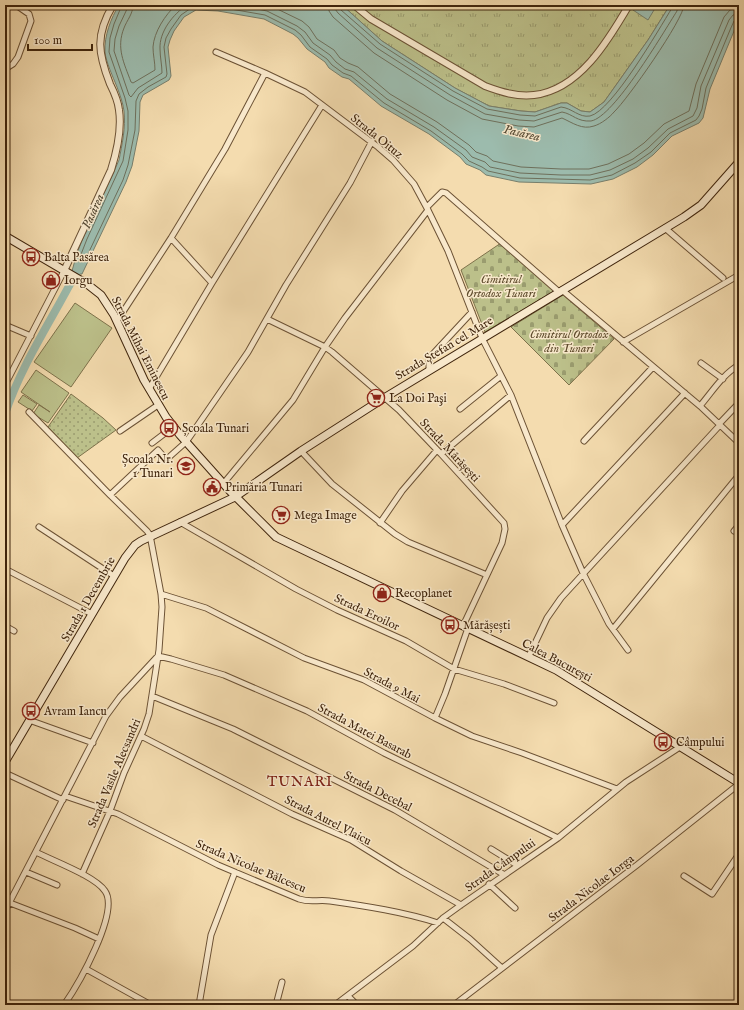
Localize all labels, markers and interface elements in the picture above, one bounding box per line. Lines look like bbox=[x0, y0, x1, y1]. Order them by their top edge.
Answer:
scale bar bbox=[28, 26, 92, 52]
text: 100 m bbox=[34, 33, 62, 48]
street label: Strada Oituz bbox=[347, 111, 406, 162]
water label: Pasărea bbox=[502, 121, 542, 146]
water label: Pasărea bbox=[78, 191, 109, 232]
bus stop icon: Balta Pasărea bbox=[21, 247, 41, 267]
place label: Balta Pasărea bbox=[44, 250, 110, 265]
shop icon: Iorgu bbox=[41, 270, 61, 290]
park label: Cimitirul Ortodox Tunari bbox=[466, 272, 537, 301]
place label: Iorgu bbox=[64, 273, 93, 288]
street label: Strada Mihai Eminescu bbox=[108, 294, 173, 403]
street label: Strada Ștefan cel Mare bbox=[393, 313, 496, 384]
park label: Cimitirul Ortodox din Tunari bbox=[530, 327, 608, 356]
supermarket icon: La Doi Paşi bbox=[366, 388, 386, 408]
place label: La Doi Paşi bbox=[389, 391, 447, 406]
street label: Strada Mărășești bbox=[416, 415, 483, 485]
bus stop icon: Școala Tunari bbox=[159, 418, 179, 438]
place label: Școala Tunari bbox=[182, 421, 249, 436]
place label: Școala Nr. 1 Tunari bbox=[122, 452, 173, 481]
school or university icon: Școala Nr. 1 Tunari bbox=[176, 456, 196, 476]
public building icon: Primăria Tunari bbox=[202, 477, 222, 497]
place label: Primăria Tunari bbox=[225, 480, 303, 495]
supermarket icon: Mega Image bbox=[271, 505, 291, 525]
place label: Mega Image bbox=[294, 508, 357, 523]
street label: Strada 1 Decembrie bbox=[58, 554, 119, 644]
shop icon: Recoplanet bbox=[372, 583, 392, 603]
place label: Recoplanet bbox=[395, 586, 452, 602]
street label: Strada Eroilor bbox=[332, 591, 402, 634]
bus stop icon: Mărășești bbox=[440, 615, 460, 635]
place label: Mărășești bbox=[463, 618, 510, 633]
street label: Calea București bbox=[519, 636, 594, 685]
street label: Strada 9 Mai bbox=[361, 664, 422, 707]
street label: Strada Matei Basarab bbox=[315, 700, 414, 763]
bus stop icon: Avram Iancu bbox=[21, 701, 41, 721]
place label: Avram Iancu bbox=[43, 704, 107, 719]
street label: Strada Vasile Alecsandri bbox=[85, 716, 144, 830]
bus stop icon: Câmpului bbox=[653, 732, 673, 752]
place label: Câmpului bbox=[676, 735, 724, 751]
street label: Strada Decebal bbox=[341, 768, 415, 815]
district label: TUNARI bbox=[267, 773, 333, 791]
street label: Strada Aurel Vlaicu bbox=[282, 792, 374, 849]
street label: Strada Nicolae Bălcescu bbox=[193, 836, 308, 896]
street label: Strada Câmpului bbox=[462, 836, 539, 896]
street label: Strada Nicolae Iorga bbox=[546, 851, 638, 925]

